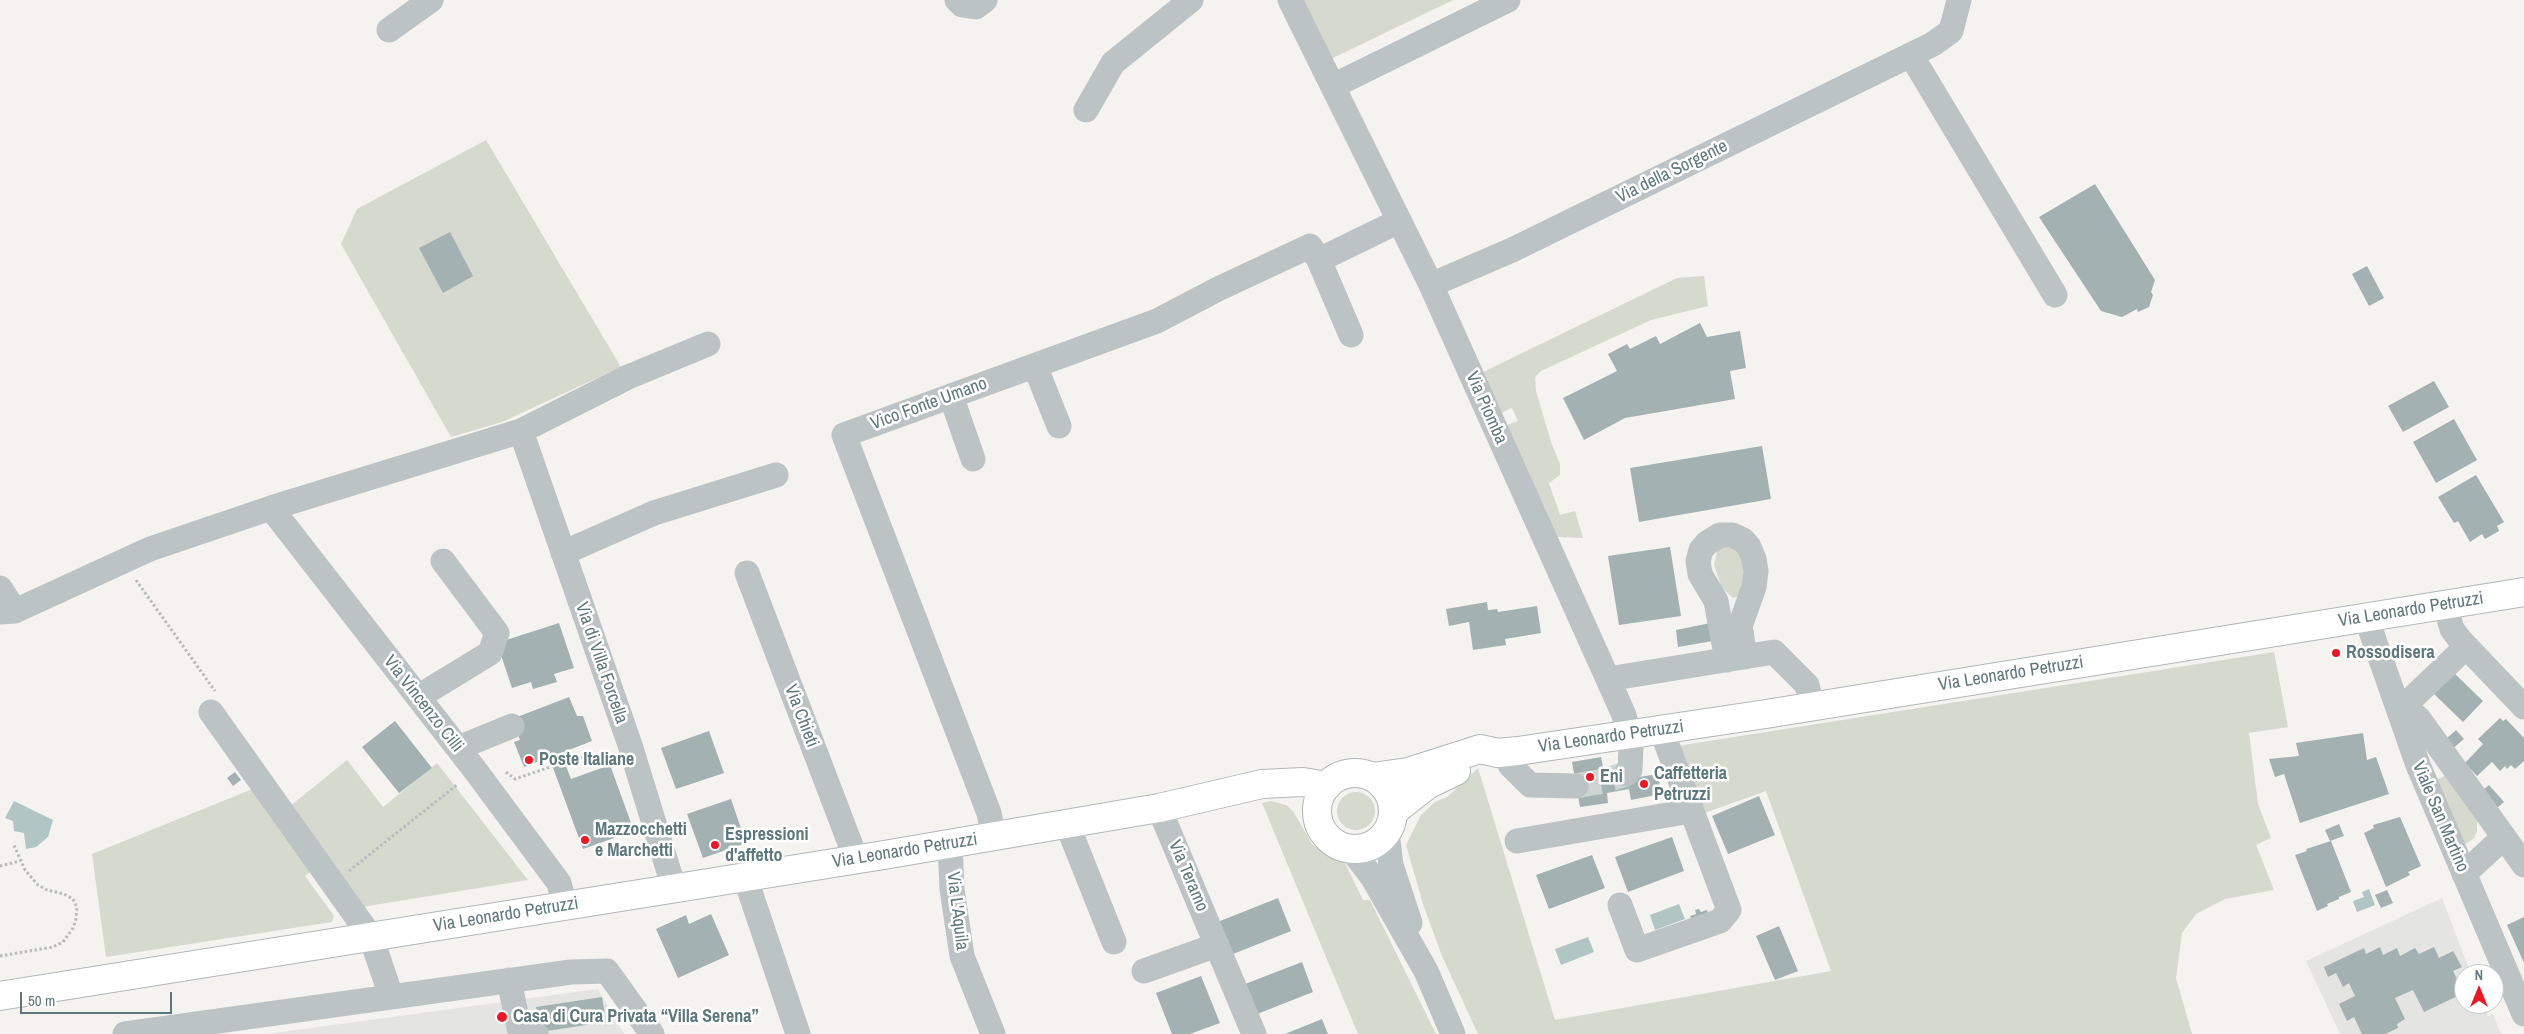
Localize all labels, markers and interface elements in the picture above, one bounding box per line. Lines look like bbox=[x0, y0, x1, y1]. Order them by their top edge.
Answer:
street label: Via della Sorgente bbox=[1613, 136, 1731, 208]
street label: Via Piomba bbox=[1460, 368, 1512, 448]
street label: Vico Fonte Umano bbox=[868, 373, 990, 435]
street label: Via Leonardo Petruzzi bbox=[2337, 588, 2485, 632]
street label: Via di Villa Forcella bbox=[570, 600, 632, 726]
place label: Rossodisera bbox=[2346, 642, 2435, 664]
marker: Rossodisera bbox=[2330, 647, 2342, 659]
street label: Via Vincenzo Cilli bbox=[379, 651, 467, 757]
street label: Via Leonardo Petruzzi bbox=[1937, 652, 2085, 696]
street label: Via Chieti bbox=[779, 682, 823, 750]
street label: Via Leonardo Petruzzi bbox=[1537, 716, 1685, 758]
place label: Poste Italiane bbox=[539, 749, 634, 771]
marker: Poste Italiane bbox=[523, 754, 535, 766]
street label: Viale San Martino bbox=[2407, 759, 2473, 875]
place label: Caffetteria Petruzzi bbox=[1654, 763, 1727, 806]
place label: Eni bbox=[1600, 766, 1623, 788]
marker: Eni bbox=[1584, 771, 1596, 783]
marker: Caffetteria Petruzzi bbox=[1638, 778, 1650, 790]
place label: Mazzocchetti e Marchetti bbox=[595, 819, 687, 862]
place label: Espressioni d'affetto bbox=[725, 824, 809, 866]
street label: Via Leonardo Petruzzi bbox=[831, 829, 979, 873]
marker: Mazzocchetti e Marchetti bbox=[579, 834, 591, 846]
street label: Via Teramo bbox=[1163, 837, 1213, 915]
marker: Espressioni d'affetto bbox=[709, 839, 721, 851]
street label: Via L'Aquila bbox=[941, 871, 973, 951]
street label: Via Leonardo Petruzzi bbox=[432, 893, 580, 937]
north arrow bbox=[2454, 964, 2504, 1014]
text: N bbox=[2475, 966, 2483, 984]
scale bar bbox=[22, 982, 175, 1014]
text: 50 m bbox=[28, 990, 55, 1011]
place label: Casa di Cura Privata “Villa Serena” bbox=[513, 1006, 759, 1028]
marker: Casa di Cura Privata “Villa Serena” bbox=[495, 1010, 509, 1024]

